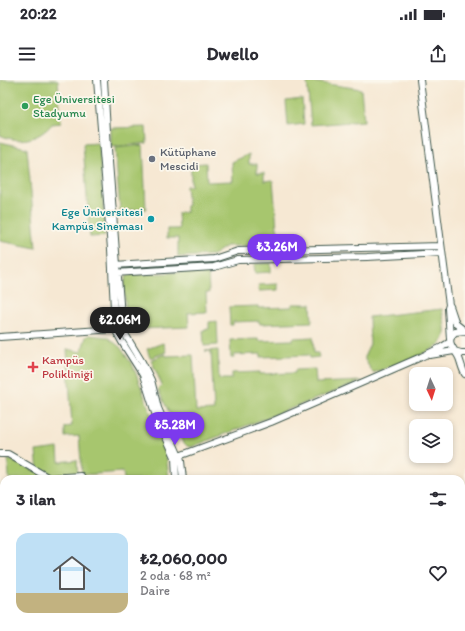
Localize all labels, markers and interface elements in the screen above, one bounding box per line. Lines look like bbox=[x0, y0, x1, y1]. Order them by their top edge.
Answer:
text: 20:22 bbox=[20, 5, 57, 23]
icon: menu bbox=[16, 43, 38, 65]
text: Dwello bbox=[206, 43, 259, 65]
icon: share bbox=[427, 43, 449, 65]
place label: Ege Üniversitesi Stadyumu bbox=[33, 92, 115, 120]
marker: Ege Üniversitesi Stadyumu bbox=[20, 101, 30, 111]
place label: Kütüphane Mescidi bbox=[160, 145, 217, 173]
marker: Kütüphane Mescidi bbox=[147, 154, 157, 164]
place label: Ege Üniversitesi Kampüs Sineması bbox=[52, 205, 143, 233]
marker: Ege Üniversitesi Kampüs Sineması bbox=[146, 214, 156, 224]
pin: ₺3.26M bbox=[244, 234, 310, 268]
text: ₺3.26M bbox=[256, 239, 298, 254]
pin: ₺2.06M bbox=[87, 307, 153, 341]
text: ₺2.06M bbox=[99, 312, 141, 327]
place label: Kampüs Polikliniği bbox=[42, 353, 93, 381]
marker: Kampüs Polikliniği bbox=[27, 361, 39, 373]
north arrow bbox=[409, 367, 453, 411]
map controls bbox=[409, 367, 453, 463]
pin: ₺5.28M bbox=[142, 412, 208, 446]
text: ₺5.28M bbox=[154, 417, 196, 432]
button: layers bbox=[409, 419, 453, 463]
icon: filters bbox=[427, 488, 449, 510]
text: 3 ilan bbox=[16, 489, 56, 509]
text: ₺2,060,000 bbox=[140, 548, 228, 568]
icon: home bbox=[48, 549, 96, 597]
icon: heart bbox=[427, 562, 449, 584]
text: 2 oda · 68 m² bbox=[140, 568, 211, 583]
text: Daire bbox=[140, 583, 170, 598]

